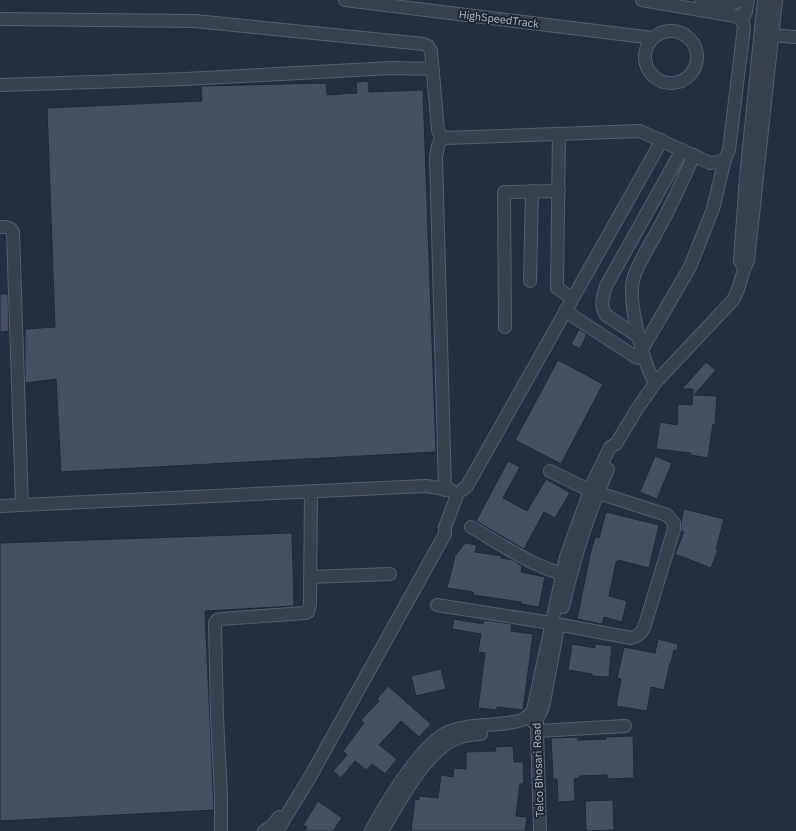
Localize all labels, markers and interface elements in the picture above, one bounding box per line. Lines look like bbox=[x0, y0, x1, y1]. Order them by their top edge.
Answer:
street label: HighSpeedTrack bbox=[458, 7, 540, 31]
street label: Telco Bhosari Road bbox=[529, 723, 547, 817]

